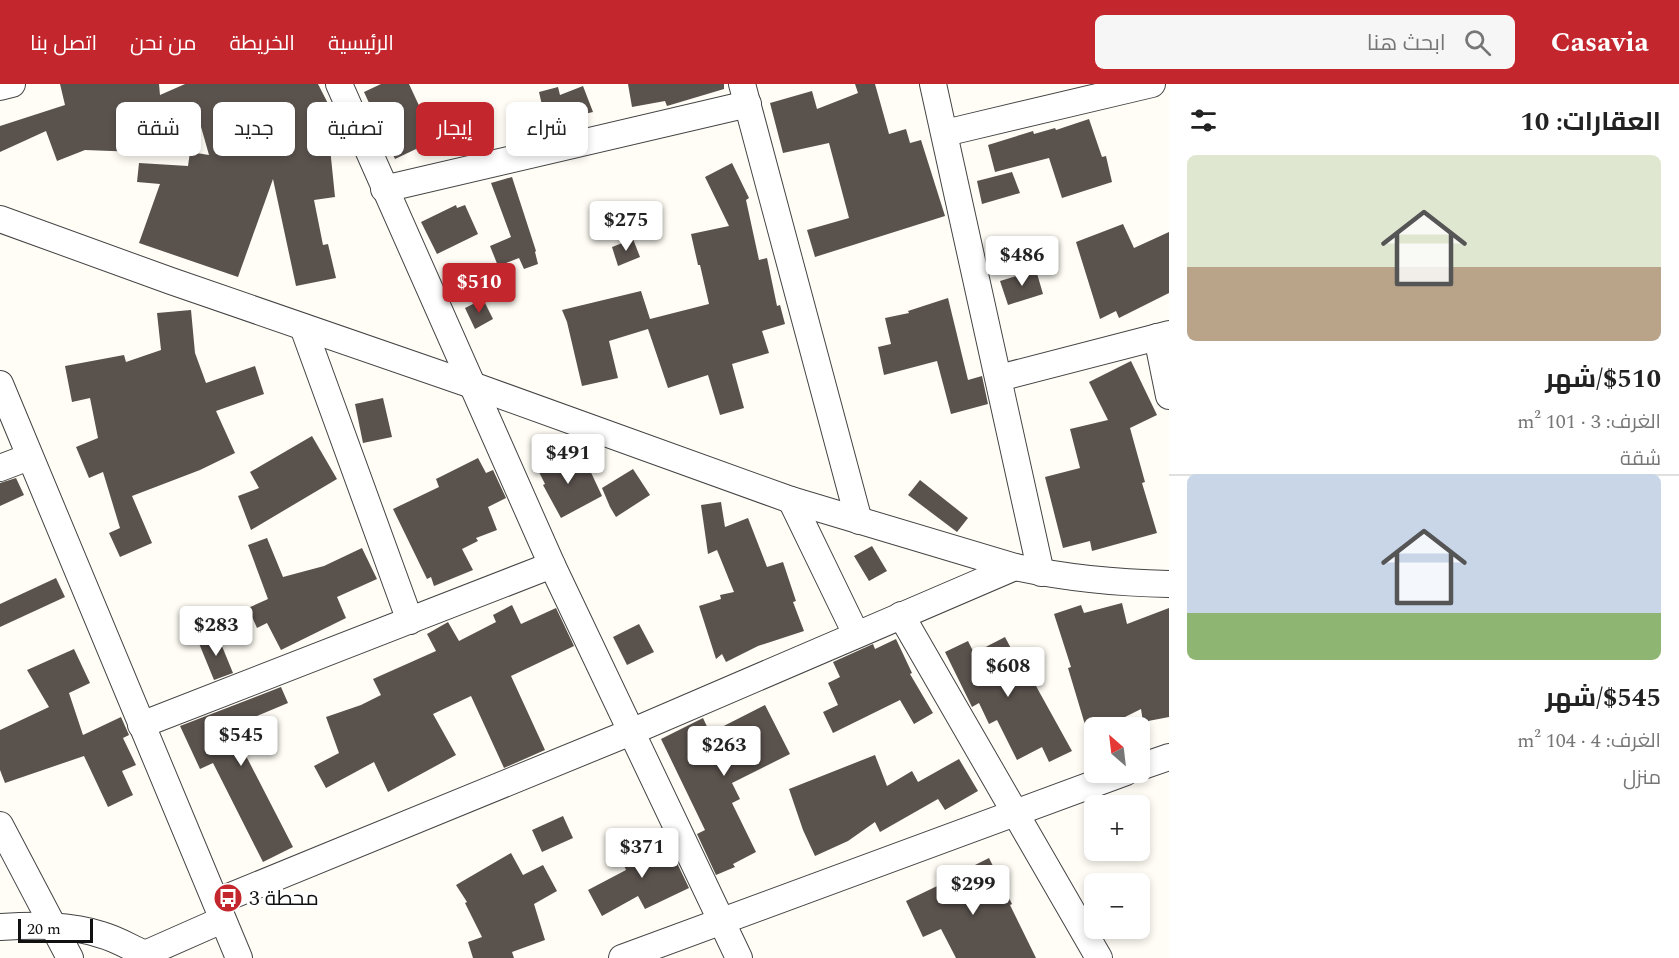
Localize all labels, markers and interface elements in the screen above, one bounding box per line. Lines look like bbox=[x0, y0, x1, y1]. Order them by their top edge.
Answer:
search box bbox=[1095, 15, 1515, 69]
text: Casavia bbox=[1551, 21, 1649, 64]
icon: search bbox=[1461, 26, 1494, 59]
text: ابحث هنا bbox=[1367, 27, 1446, 60]
text: اتصل بنا bbox=[30, 28, 97, 60]
text: من نحن bbox=[130, 28, 196, 60]
text: الخريطة bbox=[229, 28, 295, 60]
text: الرئيسية bbox=[328, 28, 394, 60]
chip: شقة bbox=[116, 102, 201, 156]
chip: جديد bbox=[213, 102, 295, 156]
chip: تصفية bbox=[307, 102, 404, 156]
chip: إيجار bbox=[416, 102, 494, 156]
chip: شراء bbox=[506, 102, 588, 156]
text: العقارات: 10 bbox=[1520, 102, 1661, 142]
icon: filters bbox=[1187, 104, 1220, 137]
icon: home bbox=[1370, 194, 1478, 302]
pin: $275 bbox=[590, 201, 662, 252]
text: $275 bbox=[604, 205, 648, 235]
pin: $486 bbox=[986, 236, 1058, 287]
text: $486 bbox=[1000, 240, 1044, 270]
pin: $510 bbox=[443, 263, 515, 314]
text: $510 bbox=[457, 267, 501, 297]
text: $510/شهر bbox=[1545, 359, 1661, 399]
text: الغرف: 3 · 101 m² bbox=[1517, 407, 1661, 437]
pin: $491 bbox=[532, 434, 604, 485]
text: $491 bbox=[546, 438, 590, 468]
text: شقة bbox=[1620, 444, 1661, 474]
icon: home bbox=[1370, 513, 1478, 621]
pin: $283 bbox=[180, 606, 252, 657]
text: $283 bbox=[194, 610, 238, 640]
pin: $608 bbox=[972, 647, 1044, 698]
text: $608 bbox=[986, 651, 1030, 681]
text: $545/شهر bbox=[1545, 678, 1661, 718]
pin: $545 bbox=[205, 716, 277, 767]
north arrow bbox=[1084, 717, 1150, 783]
map controls bbox=[1084, 717, 1150, 939]
text: $545 bbox=[219, 720, 263, 750]
pin: $263 bbox=[688, 726, 760, 777]
text: الغرف: 4 · 104 m² bbox=[1517, 726, 1661, 756]
text: $263 bbox=[702, 730, 746, 760]
text: منزل bbox=[1623, 763, 1661, 793]
button: + bbox=[1084, 795, 1150, 861]
pin: $371 bbox=[606, 828, 678, 879]
text: $371 bbox=[620, 832, 664, 862]
pin: $299 bbox=[937, 865, 1009, 916]
text: $299 bbox=[951, 869, 995, 899]
button: − bbox=[1084, 873, 1150, 939]
bus stop icon: محطة 3 bbox=[212, 882, 244, 914]
place label: محطة 3 bbox=[249, 883, 319, 915]
scale bar bbox=[18, 916, 93, 944]
text: 20 m bbox=[27, 917, 61, 941]

